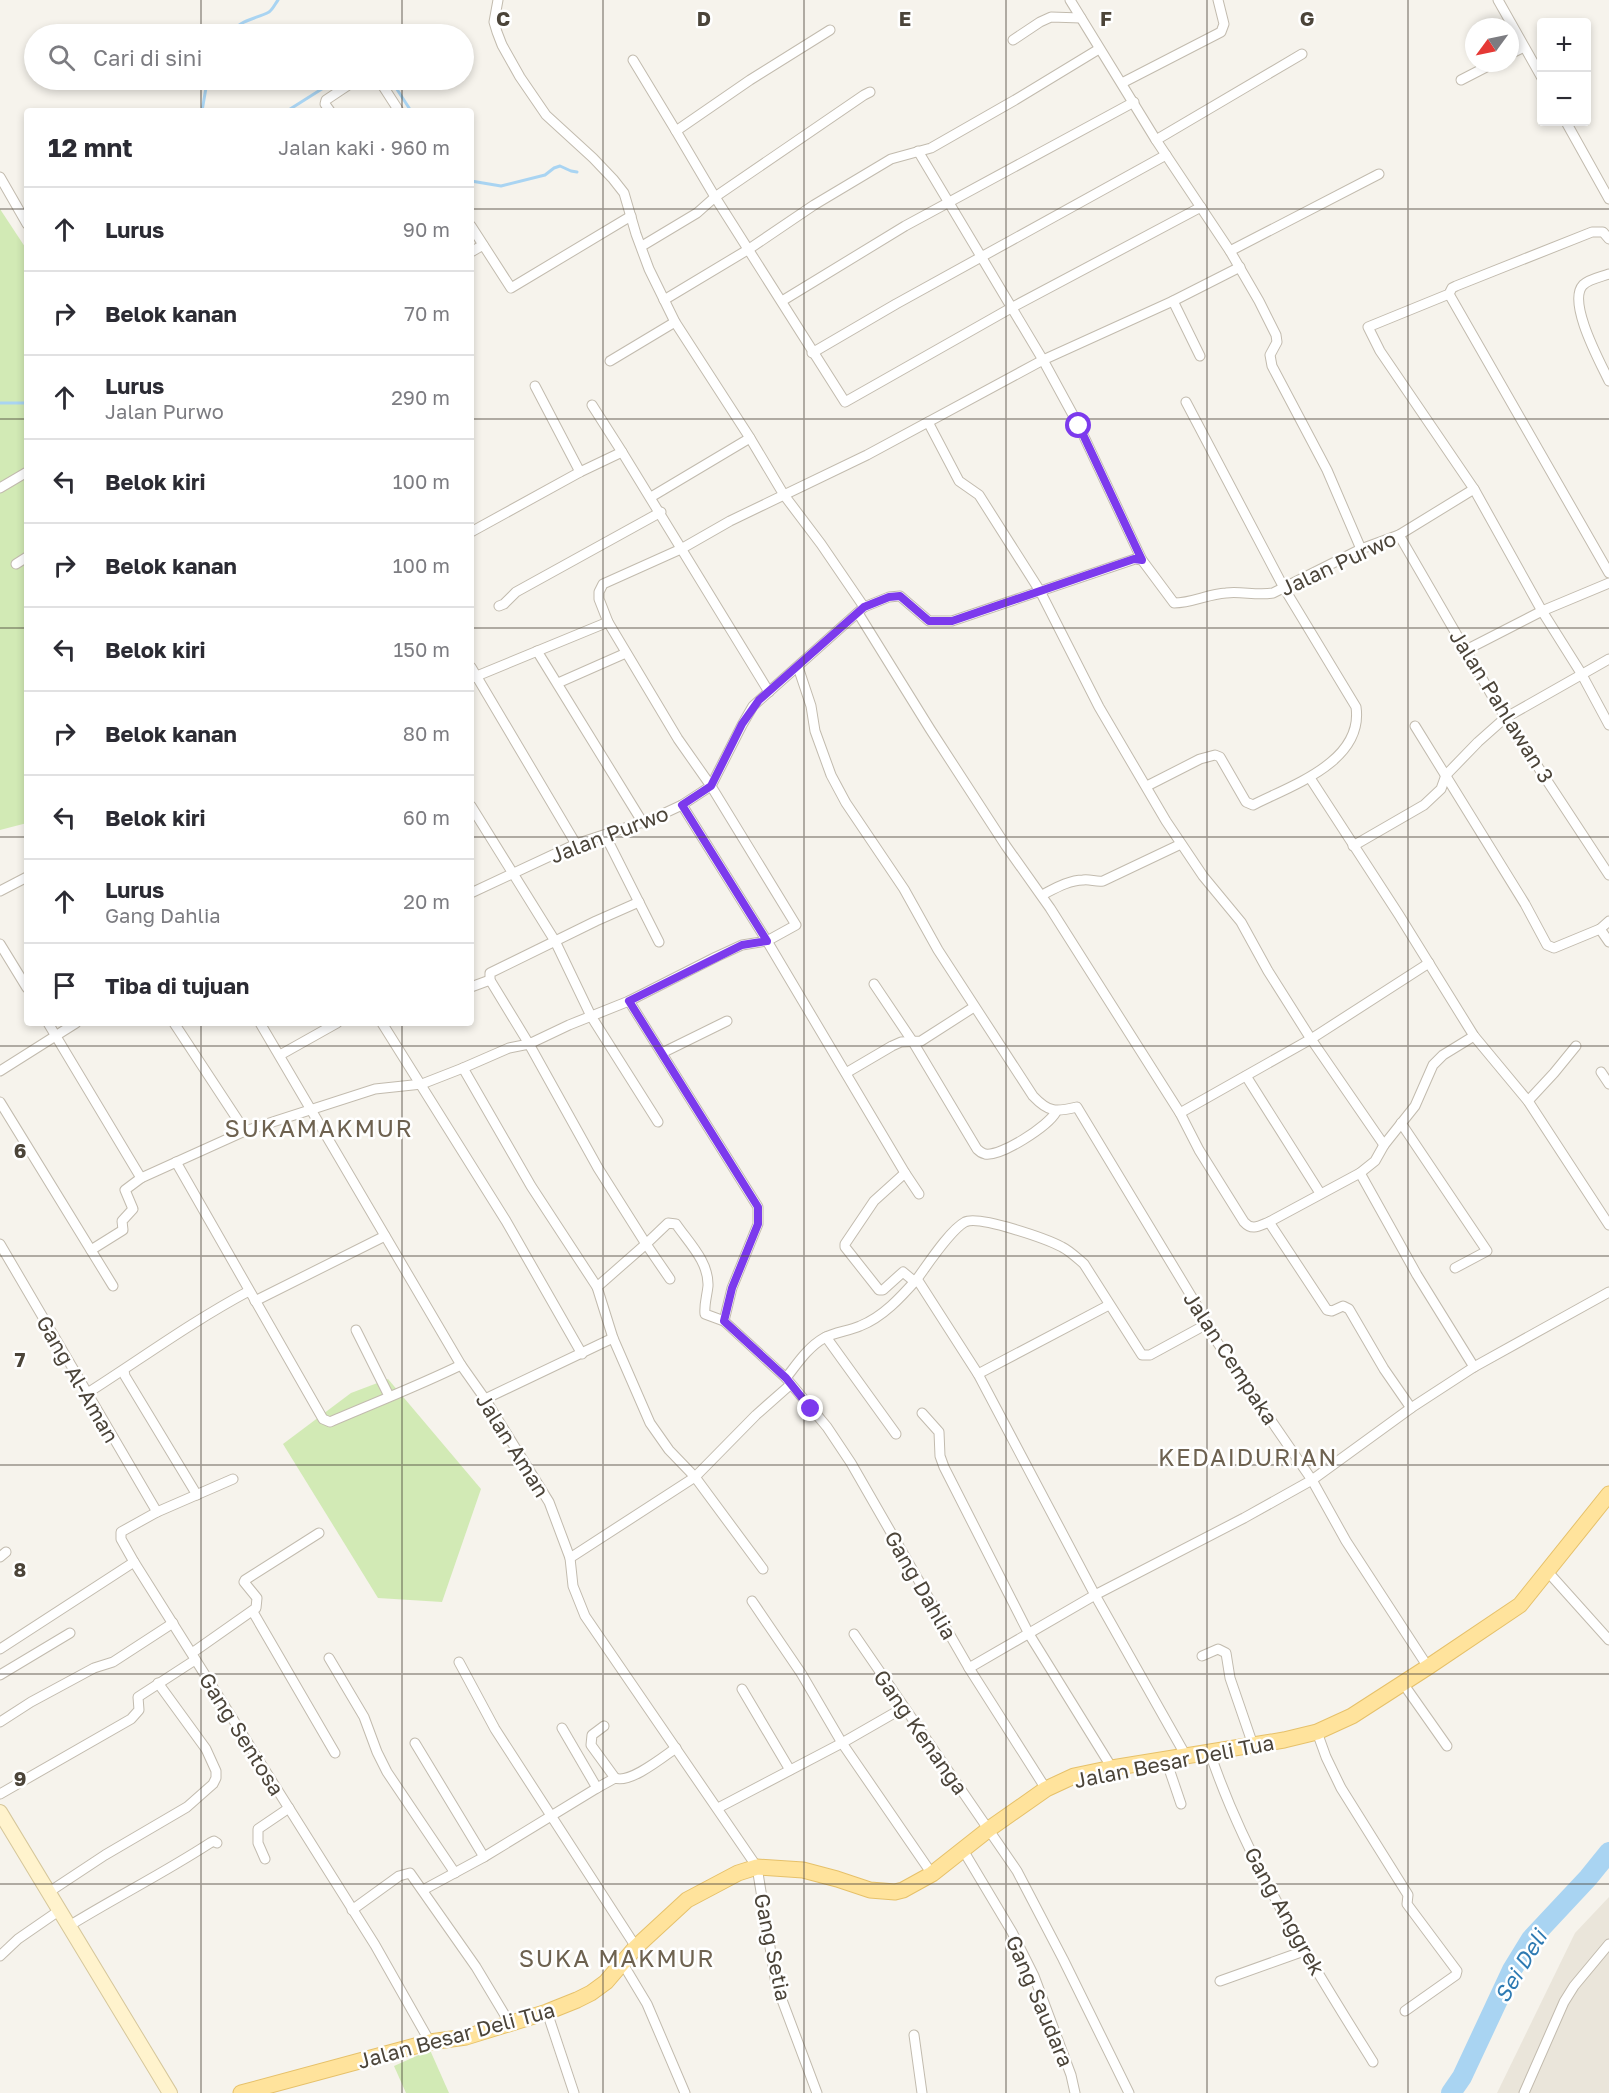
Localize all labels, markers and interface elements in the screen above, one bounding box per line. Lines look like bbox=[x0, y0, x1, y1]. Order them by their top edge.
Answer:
text: C bbox=[496, 6, 510, 30]
text: D bbox=[697, 6, 711, 30]
text: E bbox=[899, 6, 911, 30]
text: F bbox=[1100, 6, 1112, 30]
text: G bbox=[1300, 6, 1314, 30]
north arrow bbox=[1465, 18, 1519, 72]
map controls bbox=[1537, 18, 1591, 126]
button: + bbox=[1537, 18, 1591, 72]
search box bbox=[24, 24, 474, 90]
icon: search bbox=[45, 41, 78, 74]
text: Cari di sini bbox=[93, 44, 202, 71]
button: − bbox=[1537, 72, 1591, 126]
text: 12 mnt bbox=[48, 132, 133, 163]
text: Jalan kaki · 960 m bbox=[278, 135, 450, 159]
icon: ahead bbox=[48, 213, 81, 246]
text: Lurus bbox=[105, 216, 164, 243]
text: 90 m bbox=[403, 217, 450, 241]
icon: right bbox=[48, 297, 81, 330]
text: Belok kanan bbox=[105, 300, 237, 327]
text: 70 m bbox=[404, 301, 450, 325]
text: Lurus bbox=[105, 372, 164, 399]
icon: ahead bbox=[48, 381, 81, 414]
text: 290 m bbox=[391, 385, 450, 409]
text: Jalan Purwo bbox=[105, 399, 224, 423]
route start bbox=[1065, 412, 1091, 438]
icon: left bbox=[48, 465, 81, 498]
text: Belok kiri bbox=[105, 468, 206, 495]
text: 100 m bbox=[393, 469, 450, 493]
street label: Jalan Purwo bbox=[1276, 525, 1400, 601]
icon: right bbox=[48, 549, 81, 582]
text: Belok kanan bbox=[105, 552, 237, 579]
text: 100 m bbox=[393, 553, 450, 577]
street label: Jalan Pahlawan 3 bbox=[1444, 625, 1560, 787]
icon: left bbox=[48, 633, 81, 666]
text: Belok kiri bbox=[105, 636, 206, 663]
text: 150 m bbox=[394, 637, 450, 661]
icon: right bbox=[48, 717, 81, 750]
text: Belok kanan bbox=[105, 720, 237, 747]
text: 80 m bbox=[403, 721, 450, 745]
street label: Jalan Purwo bbox=[546, 800, 672, 868]
icon: left bbox=[48, 801, 81, 834]
text: Belok kiri bbox=[105, 804, 206, 831]
text: 60 m bbox=[403, 805, 450, 829]
text: Lurus bbox=[105, 876, 164, 903]
icon: ahead bbox=[48, 885, 81, 918]
text: 20 m bbox=[403, 889, 450, 913]
text: Gang Dahlia bbox=[105, 903, 221, 927]
icon: arrive bbox=[48, 969, 81, 1002]
text: Tiba di tujuan bbox=[105, 972, 249, 999]
district label: SUKAMAKMUR bbox=[225, 1113, 413, 1142]
text: 6 bbox=[14, 1138, 26, 1162]
street label: Jalan Cempaka bbox=[1178, 1286, 1284, 1430]
street label: Gang Al-Aman bbox=[31, 1311, 125, 1447]
text: 7 bbox=[15, 1347, 26, 1371]
street label: Jalan Aman bbox=[471, 1388, 555, 1502]
route end bbox=[797, 1395, 823, 1421]
district label: KEDAIDURIAN bbox=[1158, 1442, 1338, 1471]
street label: Gang Dahlia bbox=[879, 1526, 963, 1644]
text: 8 bbox=[14, 1557, 26, 1581]
street label: Gang Kenanga bbox=[868, 1665, 974, 1799]
street label: Gang Sentosa bbox=[194, 1668, 290, 1800]
street label: Jalan Besar Deli Tua bbox=[1072, 1729, 1276, 1793]
text: 9 bbox=[14, 1766, 26, 1790]
street label: Gang Anggrek bbox=[1239, 1842, 1331, 1980]
street label: Gang Setia bbox=[749, 1891, 797, 2003]
water label: Sei Deli bbox=[1488, 1922, 1554, 2007]
street label: Gang Saudara bbox=[1001, 1931, 1079, 2071]
district label: SUKA MAKMUR bbox=[519, 1943, 715, 1972]
street label: Jalan Besar Deli Tua bbox=[355, 1996, 557, 2074]

